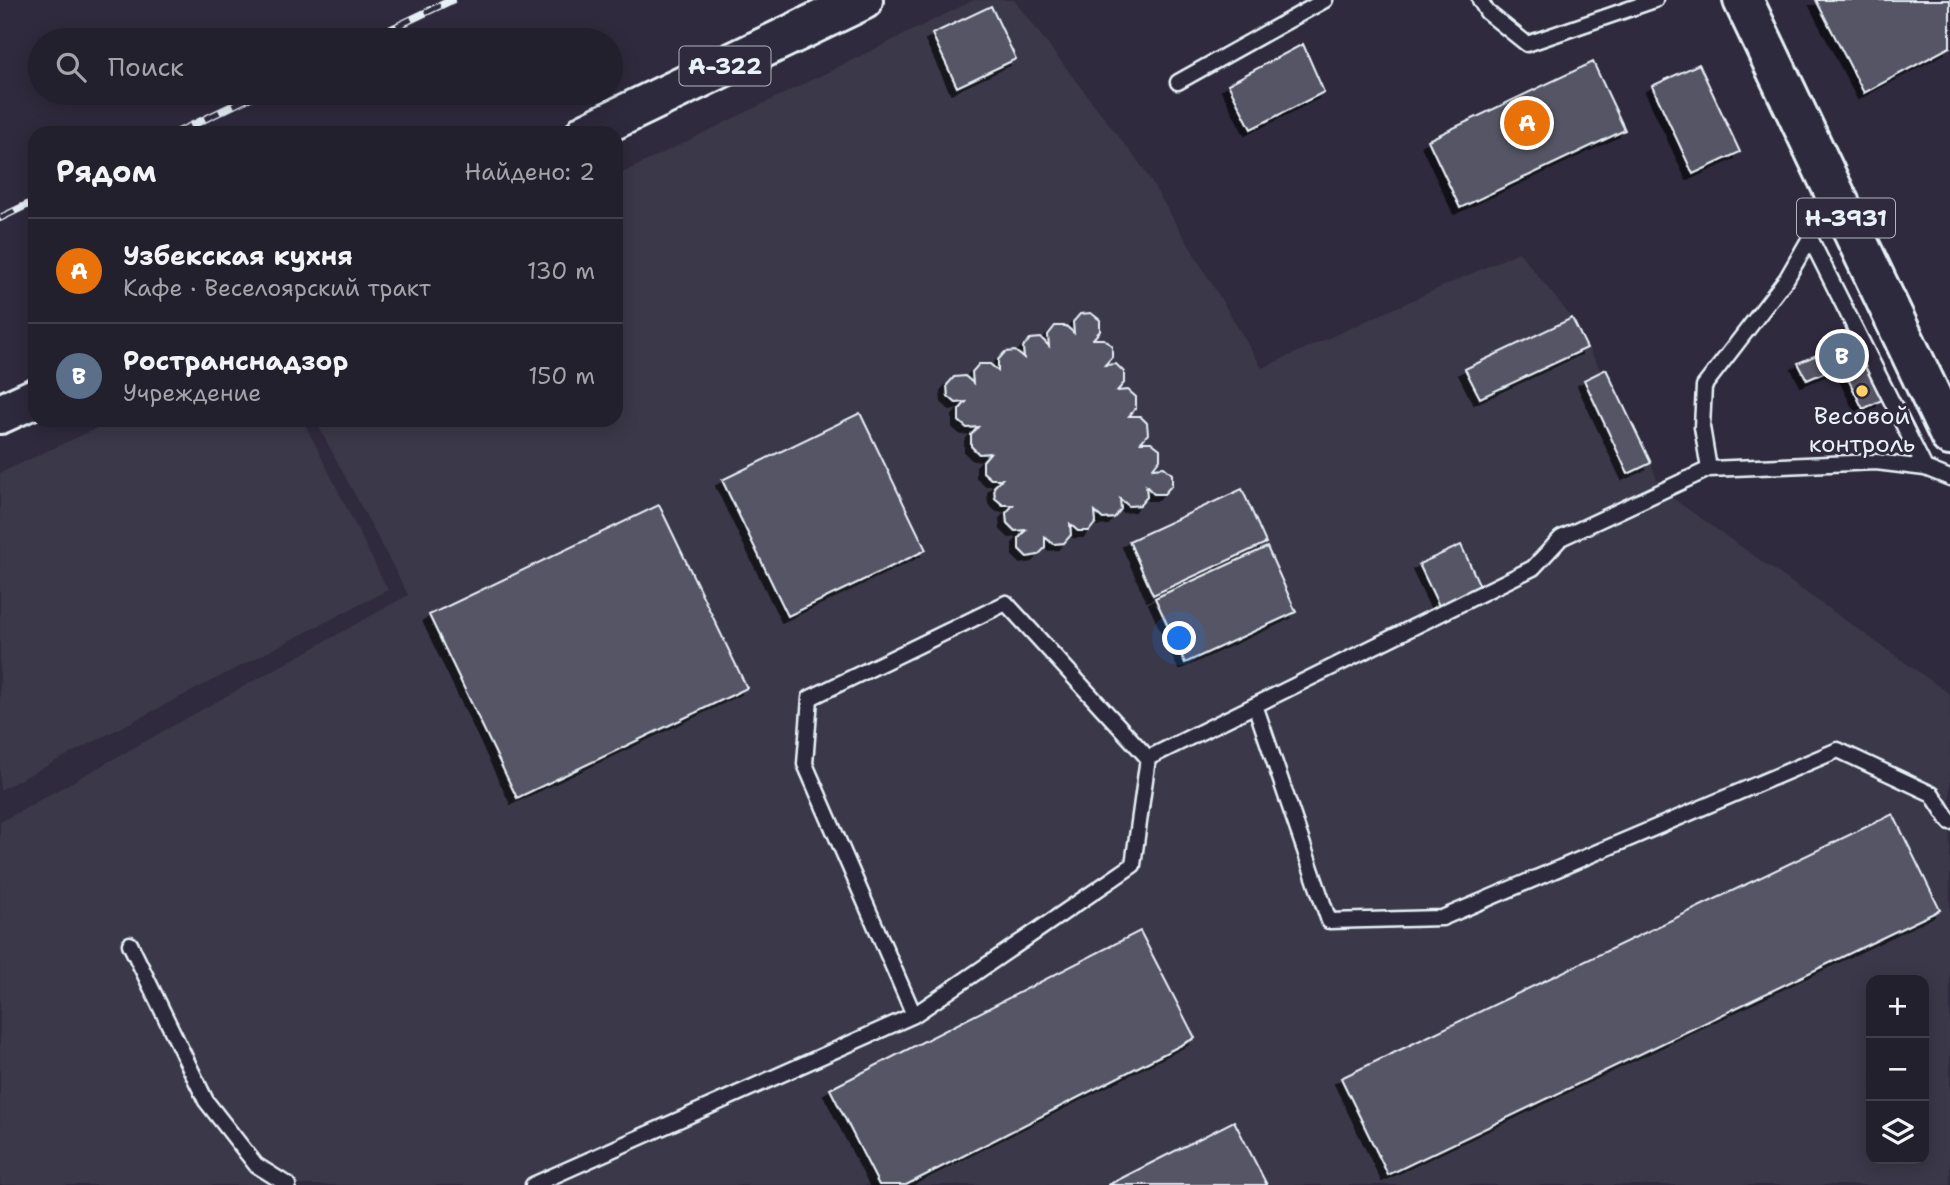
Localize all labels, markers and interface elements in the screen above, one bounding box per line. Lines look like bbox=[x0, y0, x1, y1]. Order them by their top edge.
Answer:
search box bbox=[28, 28, 623, 105]
road number: А-322 bbox=[680, 46, 770, 86]
icon: search bbox=[52, 48, 90, 86]
text: Поиск bbox=[108, 49, 184, 84]
pin: A bbox=[1504, 97, 1550, 149]
text: Рядом bbox=[56, 151, 156, 192]
text: Найдено: 2 bbox=[465, 157, 595, 187]
road number: Н-3931 bbox=[1797, 198, 1895, 238]
text: Узбекская кухня bbox=[123, 238, 353, 273]
text: A bbox=[70, 256, 88, 286]
text: 130 m bbox=[527, 256, 595, 286]
text: Кафе · Веселоярский тракт bbox=[123, 273, 431, 303]
pin: B bbox=[1819, 330, 1865, 382]
text: Ространснадзор bbox=[123, 343, 348, 378]
text: B bbox=[72, 361, 86, 391]
text: 150 m bbox=[528, 361, 595, 391]
text: Учреждение bbox=[123, 378, 261, 408]
marker: Весовой контроль bbox=[1854, 383, 1870, 399]
place label: Весовой контроль bbox=[1809, 400, 1915, 460]
your location bbox=[1162, 621, 1196, 655]
map controls bbox=[1866, 975, 1929, 1164]
button: + bbox=[1866, 975, 1929, 1038]
button: − bbox=[1866, 1038, 1929, 1101]
button: layers bbox=[1866, 1101, 1929, 1164]

